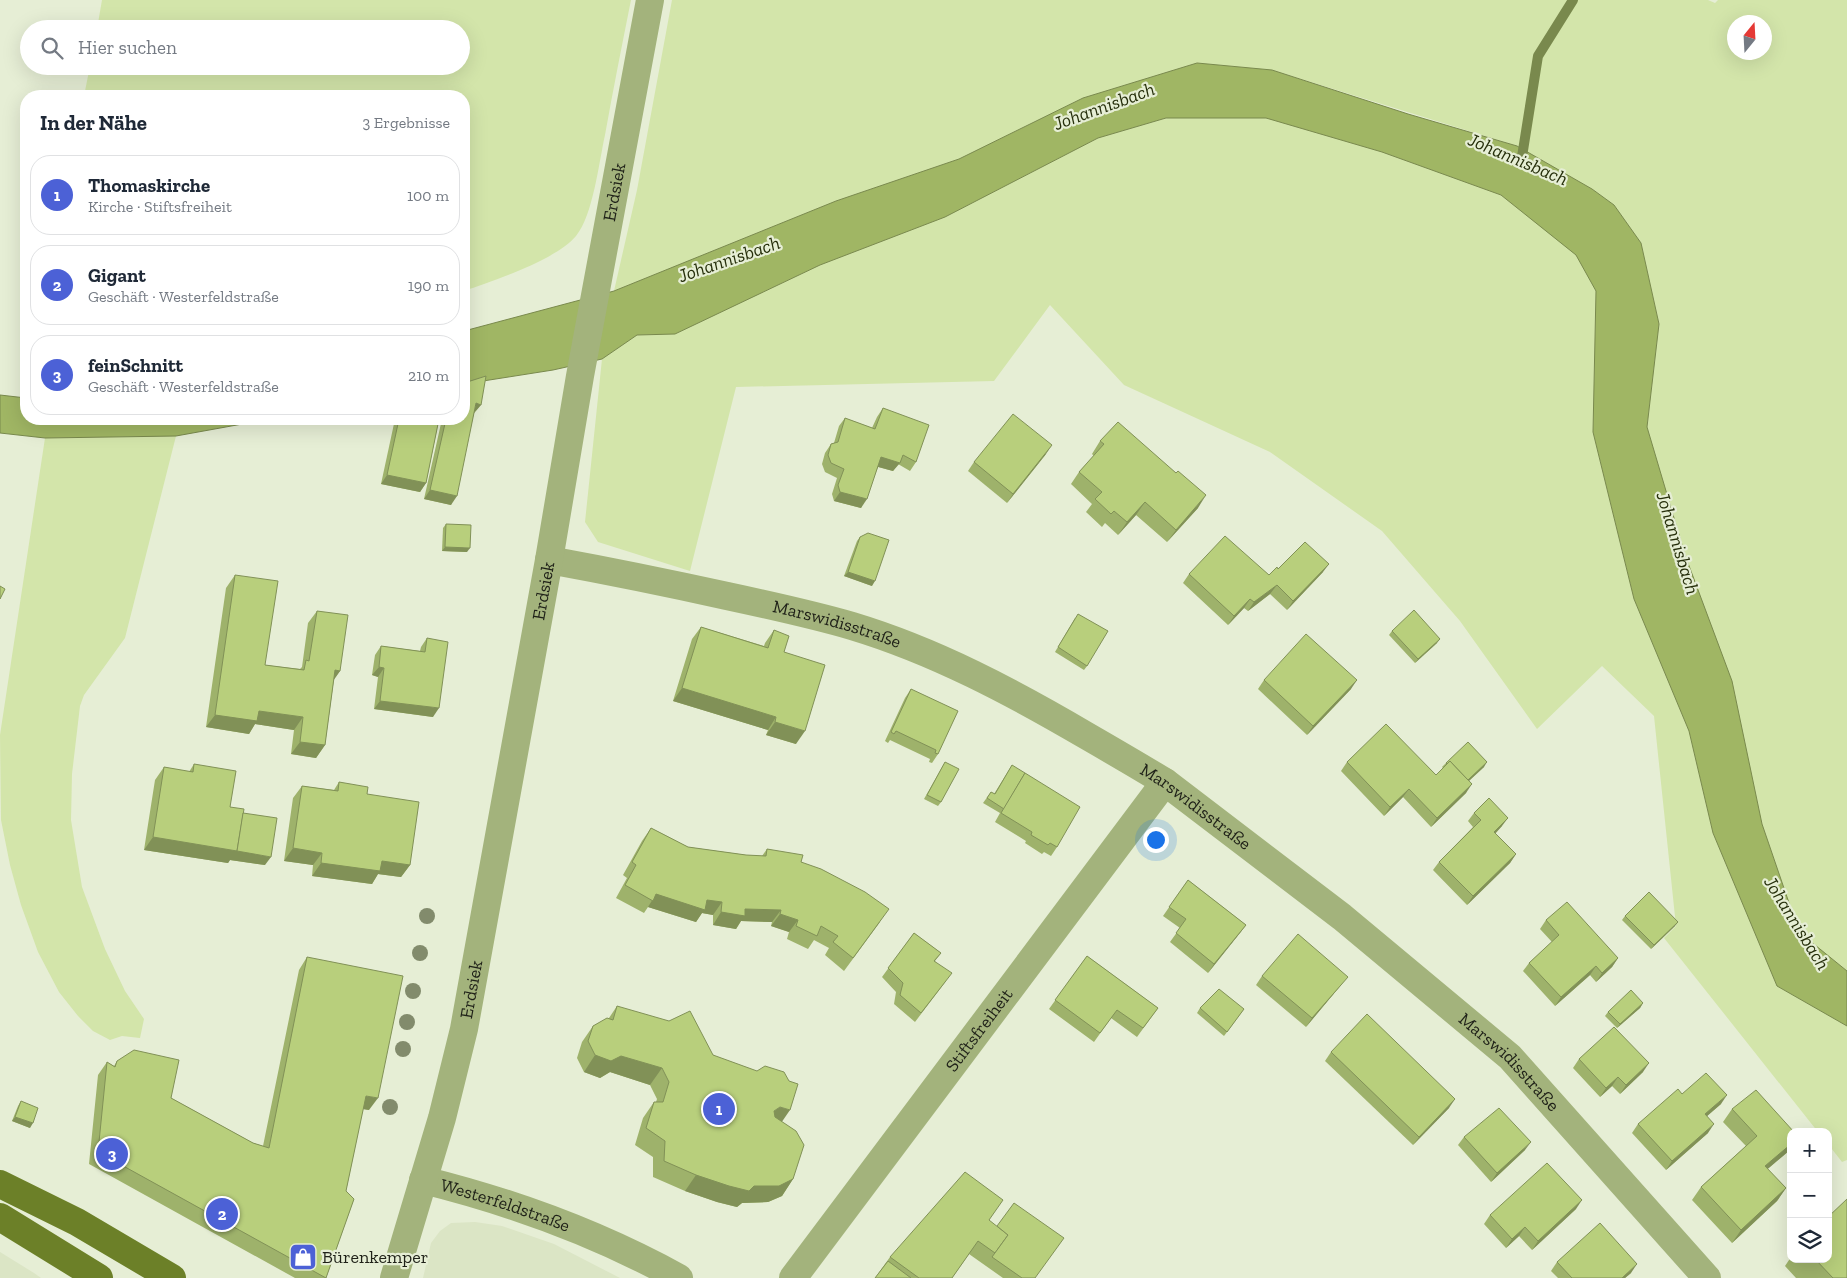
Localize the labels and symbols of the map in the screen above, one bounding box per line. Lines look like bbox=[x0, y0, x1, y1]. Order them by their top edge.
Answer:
north arrow bbox=[1727, 15, 1772, 60]
water label: Johannisbach bbox=[1049, 77, 1158, 135]
water label: Johannisbach bbox=[1464, 127, 1571, 190]
street label: Erdsiek bbox=[598, 161, 631, 223]
water label: Johannisbach bbox=[674, 231, 783, 287]
water label: Johannisbach bbox=[1651, 488, 1705, 597]
street label: Erdsiek bbox=[527, 559, 560, 622]
street label: Marswidisstraße bbox=[771, 595, 904, 653]
street label: Marswidisstraße bbox=[1136, 758, 1256, 855]
your location bbox=[1143, 827, 1169, 853]
water label: Johannisbach bbox=[1759, 871, 1835, 974]
street label: Erdsiek bbox=[455, 958, 487, 1020]
street label: Stiftsfreiheit bbox=[941, 984, 1018, 1076]
street label: Marswidisstraße bbox=[1454, 1008, 1564, 1116]
pin: 1 bbox=[703, 1090, 735, 1128]
pin: 3 bbox=[96, 1135, 128, 1173]
street label: Westerfeldstraße bbox=[438, 1174, 573, 1237]
pin: 2 bbox=[206, 1195, 238, 1233]
shop icon: Bürenkemper bbox=[288, 1242, 318, 1272]
place label: Bürenkemper bbox=[322, 1246, 428, 1268]

